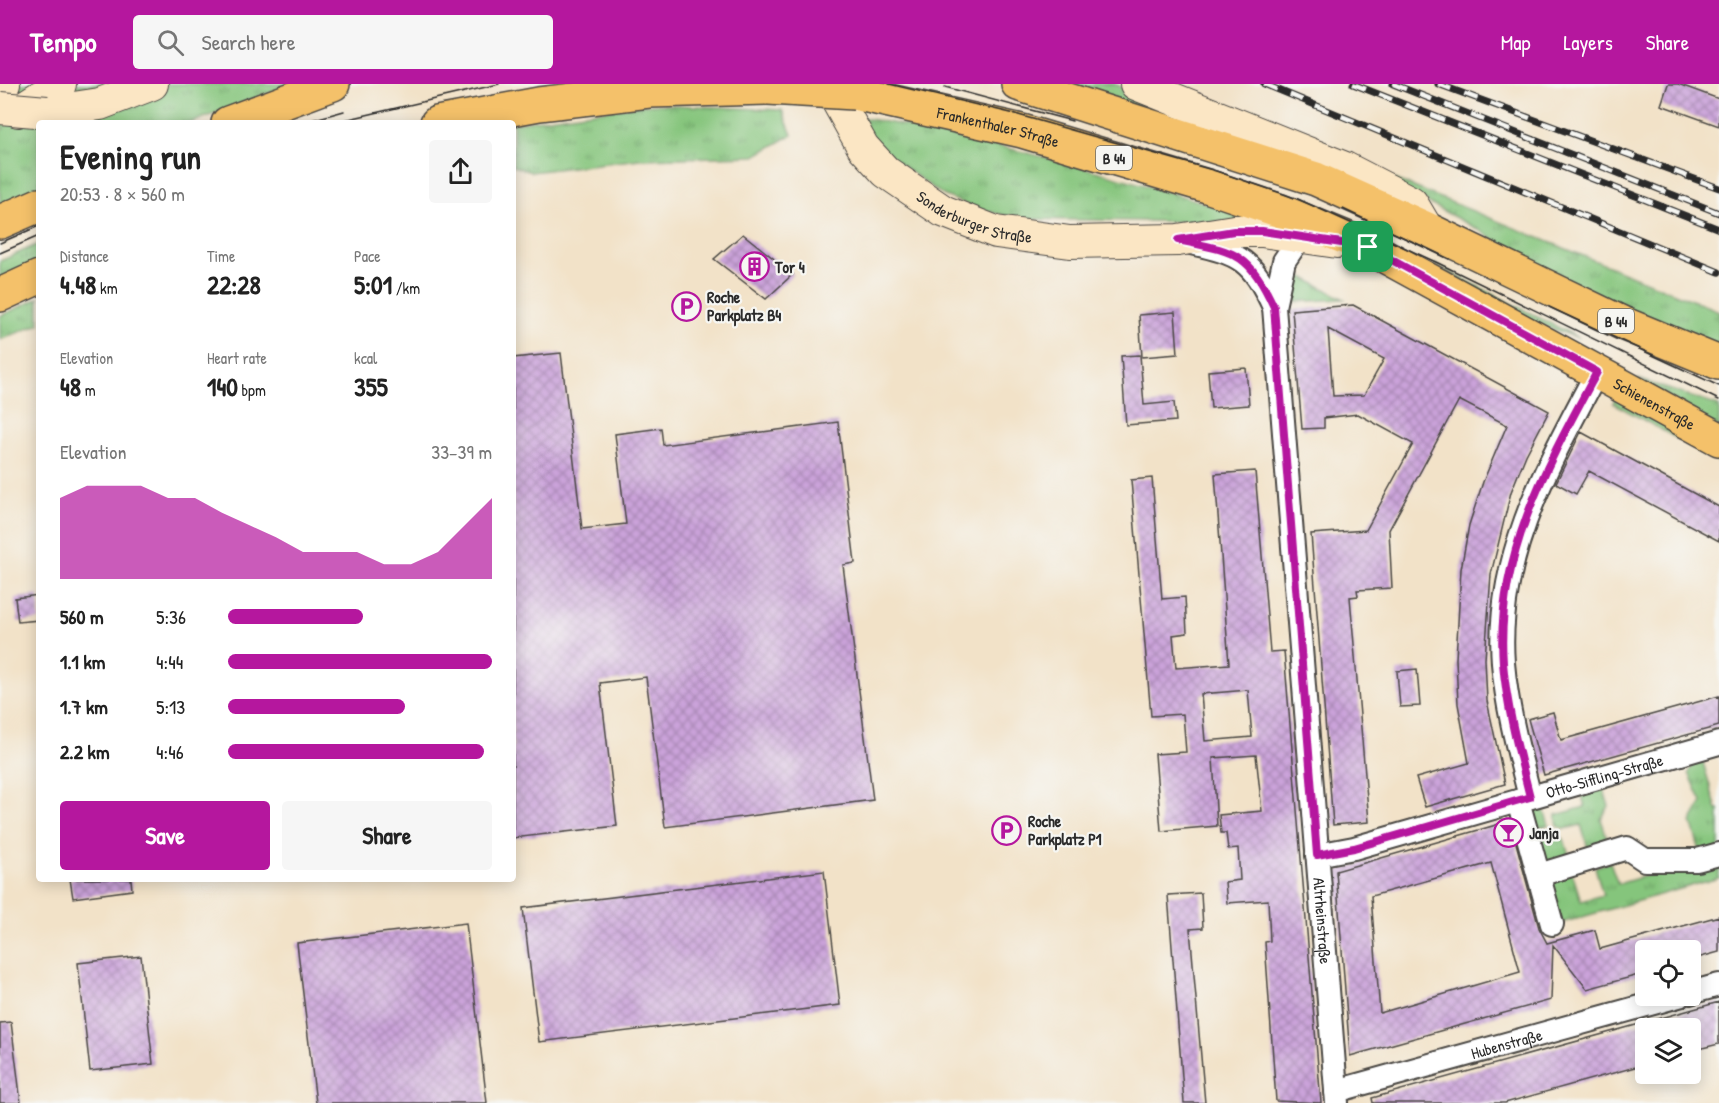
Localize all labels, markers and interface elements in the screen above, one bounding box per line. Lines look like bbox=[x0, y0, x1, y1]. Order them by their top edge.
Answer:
search box bbox=[133, 15, 553, 69]
text: Tempo bbox=[30, 23, 97, 61]
icon: search bbox=[154, 26, 187, 59]
text: Search here bbox=[202, 27, 296, 57]
text: Map bbox=[1501, 28, 1530, 57]
text: Layers bbox=[1563, 28, 1613, 57]
text: Share bbox=[1646, 28, 1689, 57]
street label: Frankenthaler Straße bbox=[934, 101, 1062, 153]
text: Evening run bbox=[60, 135, 201, 179]
button: share bbox=[429, 140, 492, 203]
road number: B 44 bbox=[1096, 146, 1132, 170]
text: 20:53 · 8 × 560 m bbox=[60, 180, 185, 207]
street label: Sonderburger Straße bbox=[913, 185, 1034, 248]
pin bbox=[1342, 221, 1393, 272]
icon: arrive bbox=[1351, 230, 1384, 263]
text: Distance bbox=[60, 245, 109, 267]
text: Time bbox=[207, 245, 235, 267]
text: Pace bbox=[354, 245, 381, 267]
building icon: Tor 4 bbox=[738, 251, 770, 283]
place label: Tor 4 bbox=[774, 256, 805, 278]
text: 4.48 bbox=[60, 267, 96, 302]
text: 22:28 bbox=[207, 267, 261, 302]
text: 5:01 bbox=[354, 267, 392, 302]
text: km bbox=[96, 277, 118, 299]
text: /km bbox=[392, 277, 420, 299]
place label: Roche Parkplatz B4 bbox=[707, 286, 781, 327]
parking icon: Roche Parkplatz B4 bbox=[670, 290, 702, 322]
road number: B 44 bbox=[1598, 309, 1634, 333]
text: Elevation bbox=[60, 347, 113, 369]
text: Heart rate bbox=[207, 347, 267, 369]
text: kcal bbox=[354, 347, 377, 369]
text: 48 bbox=[60, 369, 81, 404]
text: 140 bbox=[207, 369, 238, 404]
text: 355 bbox=[354, 369, 388, 404]
street label: Schienenstraße bbox=[1610, 372, 1700, 435]
text: m bbox=[81, 379, 96, 401]
text: bpm bbox=[238, 379, 266, 401]
text: Elevation bbox=[60, 438, 126, 465]
text: 33–39 m bbox=[431, 438, 492, 465]
text: 560 m bbox=[60, 603, 104, 630]
text: 5:36 bbox=[156, 603, 186, 630]
text: 1.1 km bbox=[60, 648, 105, 675]
text: 4:44 bbox=[156, 648, 183, 675]
text: 1.7 km bbox=[60, 693, 108, 720]
text: 5:13 bbox=[156, 693, 185, 720]
text: 2.2 km bbox=[60, 738, 110, 765]
text: 4:46 bbox=[156, 738, 184, 765]
street label: Otto-Siffling-Straße bbox=[1543, 749, 1666, 803]
button: Save bbox=[60, 801, 270, 870]
button: Share bbox=[282, 801, 492, 870]
place label: Roche Parkplatz P1 bbox=[1028, 810, 1102, 851]
parking icon: Roche Parkplatz P1 bbox=[991, 814, 1023, 846]
bar icon: Janja bbox=[1492, 817, 1524, 849]
place label: Janja bbox=[1529, 822, 1559, 844]
street label: Altrheinstraße bbox=[1308, 877, 1337, 965]
map controls bbox=[1635, 940, 1701, 1084]
button: locate bbox=[1635, 940, 1701, 1006]
button: layers bbox=[1635, 1018, 1701, 1084]
street label: Hubenstraße bbox=[1468, 1023, 1545, 1064]

